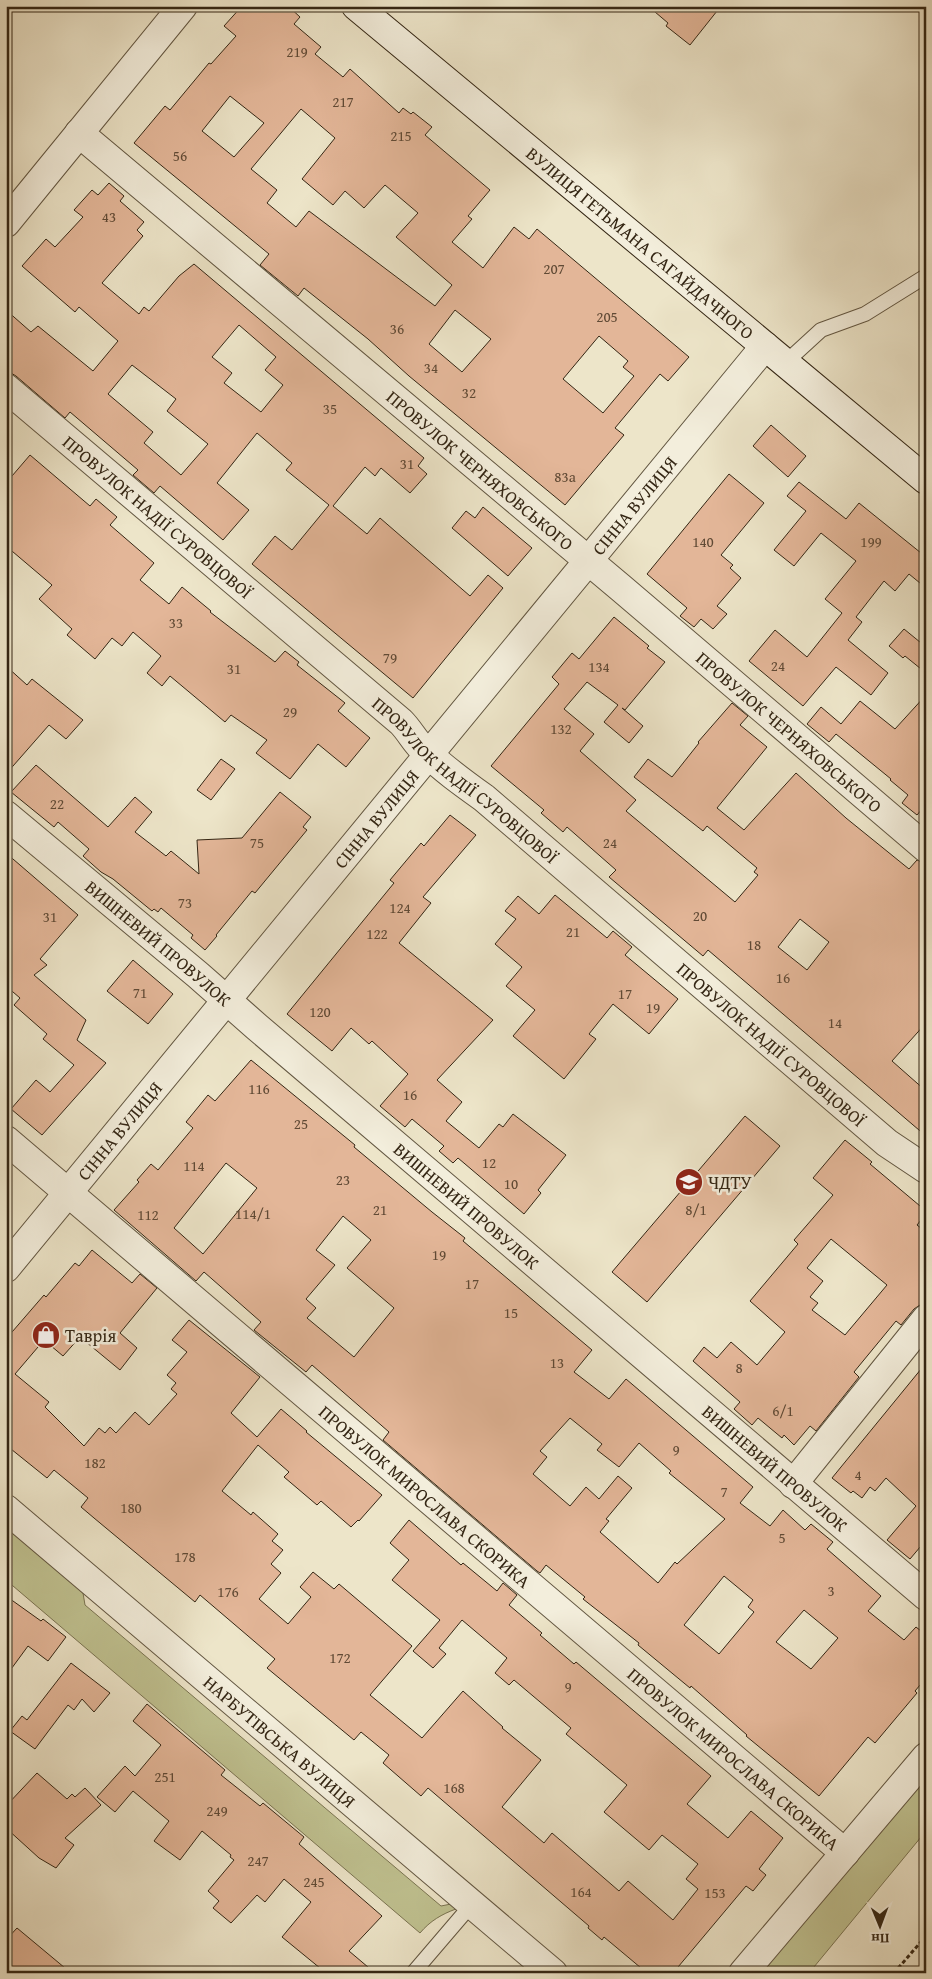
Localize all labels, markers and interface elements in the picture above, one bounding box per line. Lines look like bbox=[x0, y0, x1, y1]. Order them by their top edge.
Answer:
house number: 219 bbox=[286, 41, 308, 62]
house number: 217 bbox=[332, 91, 354, 112]
house number: 215 bbox=[390, 125, 412, 146]
street label: ВУЛИЦЯ ГЕТЬМАНА САГАЙДАЧНОГО bbox=[521, 140, 760, 345]
house number: 56 bbox=[173, 145, 187, 166]
house number: 43 bbox=[102, 206, 116, 227]
house number: 207 bbox=[543, 258, 565, 279]
house number: 205 bbox=[596, 306, 618, 327]
house number: 36 bbox=[390, 318, 404, 339]
house number: 34 bbox=[424, 357, 438, 378]
house number: 32 bbox=[462, 382, 476, 403]
street label: ПРОВУЛОК ЧЕРНЯХОВСЬКОГО bbox=[381, 383, 580, 556]
house number: 35 bbox=[323, 398, 337, 419]
street label: ПРОВУЛОК НАДІЇ СУРОВЦОВОЇ bbox=[57, 428, 259, 605]
street label: СІННА ВУЛИЦЯ bbox=[585, 450, 683, 561]
house number: 31 bbox=[400, 453, 414, 474]
house number: 83а bbox=[554, 466, 577, 487]
house number: 140 bbox=[692, 531, 714, 552]
house number: 199 bbox=[860, 531, 882, 552]
house number: 33 bbox=[169, 612, 183, 633]
street label: ПРОВУЛОК ЧЕРНЯХОВСЬКОГО bbox=[691, 644, 888, 819]
house number: 79 bbox=[383, 647, 397, 668]
house number: 24 bbox=[771, 655, 785, 676]
house number: 134 bbox=[588, 656, 610, 677]
house number: 31 bbox=[227, 658, 241, 679]
street label: ПРОВУЛОК НАДІЇ СУРОВЦОВОЇ bbox=[366, 690, 565, 870]
house number: 29 bbox=[283, 701, 297, 722]
house number: 132 bbox=[550, 718, 572, 739]
street label: СІННА ВУЛИЦЯ bbox=[327, 763, 425, 874]
house number: 22 bbox=[50, 793, 64, 814]
house number: 75 bbox=[250, 832, 264, 853]
house number: 24 bbox=[603, 832, 617, 853]
street label: ВИШНЕВИЙ ПРОВУЛОК bbox=[80, 873, 238, 1012]
house number: 73 bbox=[178, 892, 192, 913]
house number: 124 bbox=[389, 897, 411, 918]
house number: 20 bbox=[693, 905, 707, 926]
house number: 31 bbox=[43, 906, 57, 927]
house number: 21 bbox=[566, 921, 580, 942]
house number: 122 bbox=[366, 923, 388, 944]
house number: 18 bbox=[747, 934, 761, 955]
street label: ПРОВУЛОК НАДІЇ СУРОВЦОВОЇ bbox=[671, 955, 872, 1133]
house number: 16 bbox=[776, 967, 790, 988]
house number: 71 bbox=[133, 982, 147, 1003]
house number: 17 bbox=[618, 983, 632, 1004]
house number: 19 bbox=[646, 997, 660, 1018]
house number: 120 bbox=[309, 1001, 331, 1022]
house number: 14 bbox=[828, 1012, 842, 1033]
street label: СІННА ВУЛИЦЯ bbox=[70, 1075, 168, 1186]
house number: 116 bbox=[248, 1078, 270, 1099]
house number: 16 bbox=[403, 1084, 417, 1105]
house number: 25 bbox=[294, 1113, 308, 1134]
street label: ВИШНЕВИЙ ПРОВУЛОК bbox=[388, 1136, 546, 1275]
house number: 12 bbox=[482, 1152, 496, 1173]
house number: 114 bbox=[183, 1155, 205, 1176]
school or university icon: ЧДТУ bbox=[674, 1167, 704, 1197]
house number: 23 bbox=[336, 1169, 350, 1190]
place label: ЧДТУ bbox=[708, 1169, 752, 1196]
house number: 10 bbox=[504, 1173, 518, 1194]
house number: 21 bbox=[373, 1199, 387, 1220]
house number: 8/1 bbox=[685, 1199, 707, 1220]
house number: 114/1 bbox=[235, 1203, 271, 1224]
house number: 112 bbox=[137, 1204, 159, 1225]
house number: 19 bbox=[432, 1244, 446, 1265]
house number: 17 bbox=[465, 1273, 479, 1294]
house number: 15 bbox=[504, 1302, 518, 1323]
shop icon: Таврія bbox=[31, 1320, 61, 1350]
place label: Таврія bbox=[65, 1322, 116, 1349]
house number: 13 bbox=[550, 1352, 564, 1373]
house number: 8 bbox=[735, 1357, 743, 1378]
street label: ПРОВУЛОК МИРОСЛАВА СКОРИКА bbox=[313, 1398, 537, 1594]
street label: ВИШНЕВИЙ ПРОВУЛОК bbox=[697, 1398, 854, 1538]
house number: 6/1 bbox=[772, 1400, 794, 1421]
house number: 9 bbox=[672, 1439, 680, 1460]
house number: 182 bbox=[84, 1452, 106, 1473]
house number: 4 bbox=[854, 1464, 862, 1485]
house number: 7 bbox=[720, 1481, 728, 1502]
house number: 180 bbox=[120, 1497, 142, 1518]
house number: 5 bbox=[778, 1527, 786, 1548]
house number: 178 bbox=[174, 1546, 196, 1567]
house number: 3 bbox=[827, 1580, 835, 1601]
house number: 176 bbox=[217, 1581, 239, 1602]
house number: 172 bbox=[329, 1647, 351, 1668]
street label: ПРОВУЛОК МИРОСЛАВА СКОРИКА bbox=[622, 1661, 846, 1856]
street label: НАРБУТІВСЬКА ВУЛИЦЯ bbox=[198, 1669, 362, 1814]
house number: 9 bbox=[564, 1676, 572, 1697]
house number: 251 bbox=[154, 1766, 176, 1787]
house number: 168 bbox=[443, 1777, 465, 1798]
house number: 249 bbox=[206, 1800, 228, 1821]
house number: 247 bbox=[247, 1850, 269, 1871]
house number: 245 bbox=[303, 1871, 325, 1892]
house number: 164 bbox=[570, 1881, 592, 1902]
house number: 153 bbox=[704, 1882, 726, 1903]
north arrow bbox=[854, 1902, 904, 1952]
text: Пн bbox=[871, 1929, 889, 1949]

